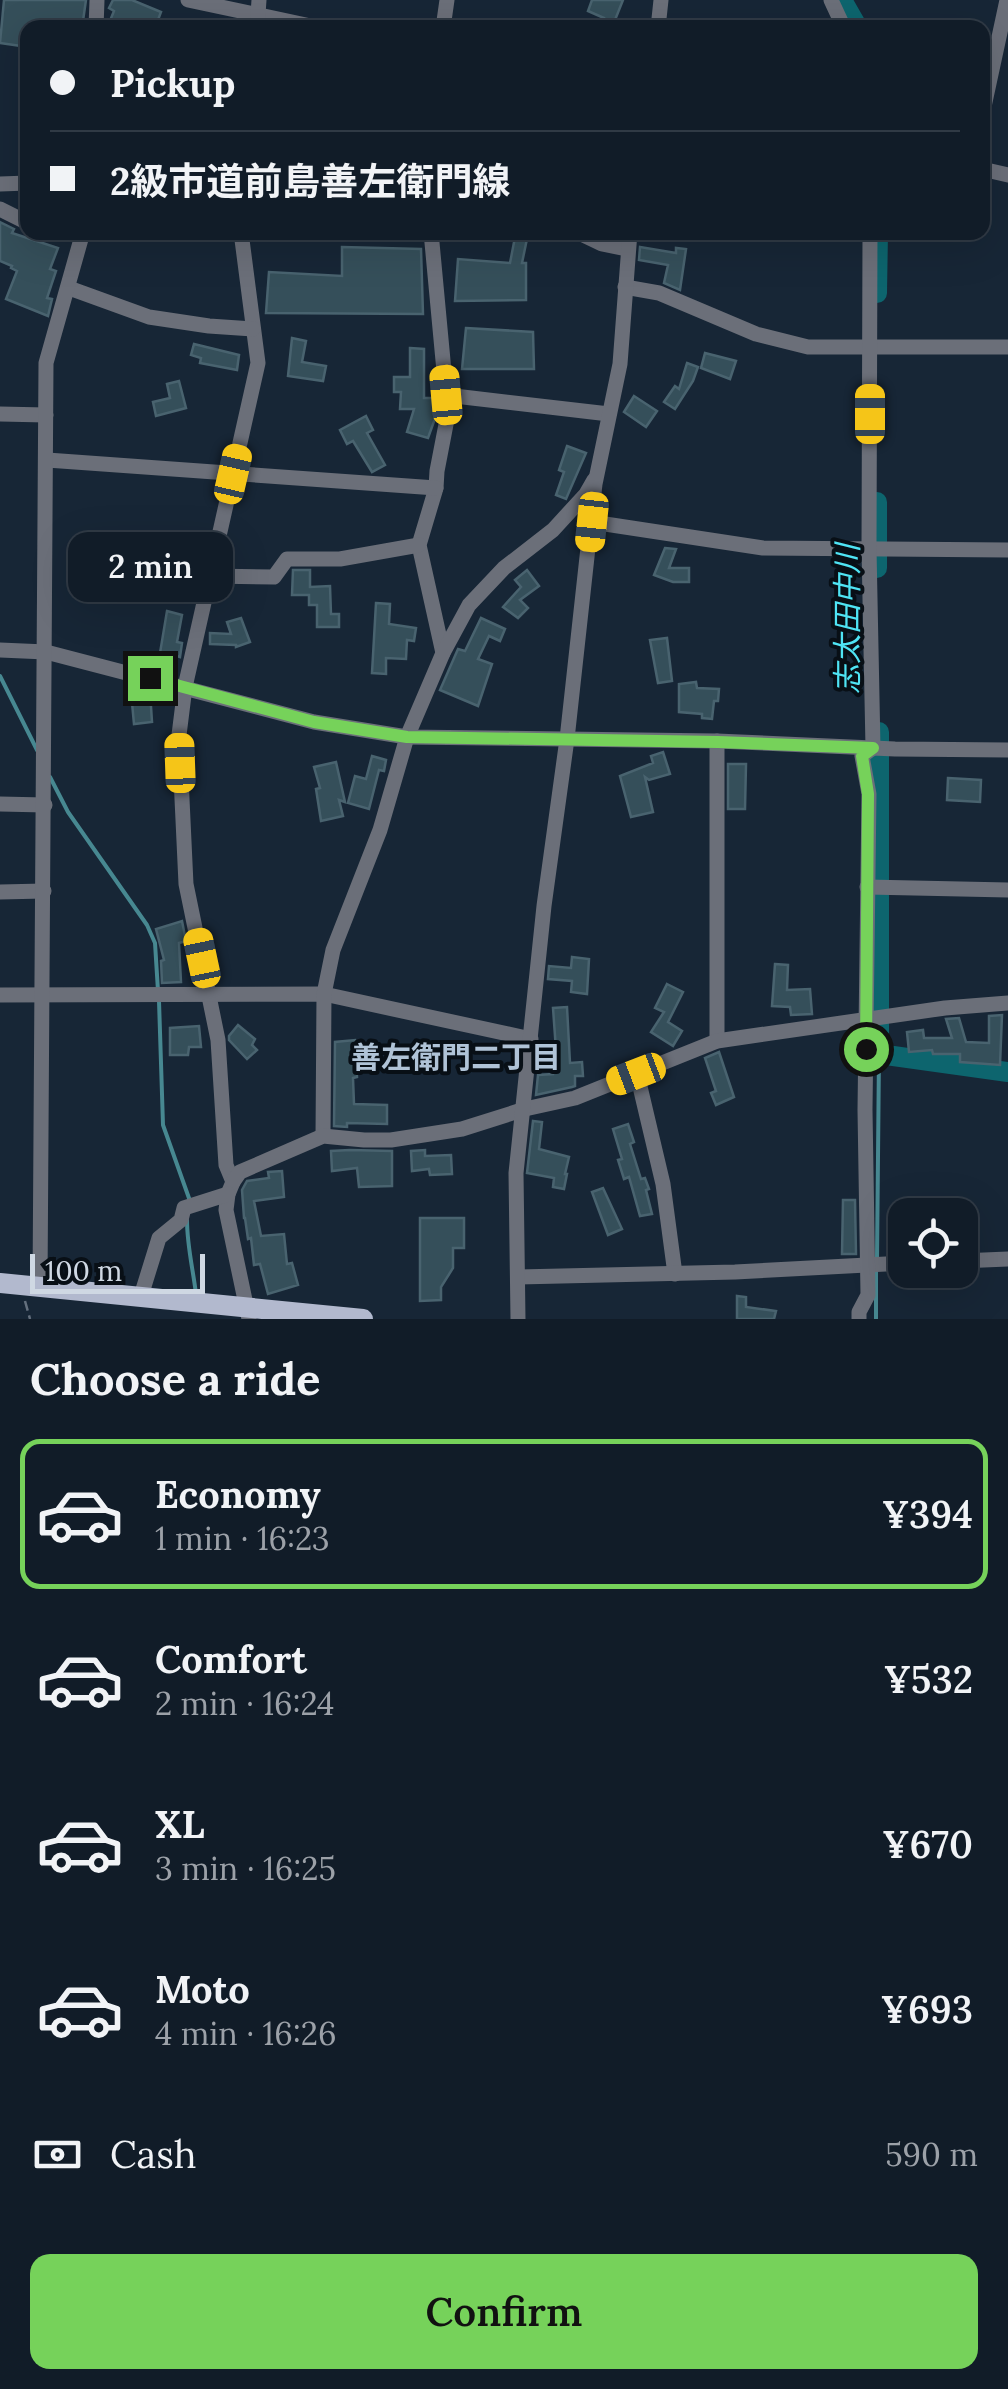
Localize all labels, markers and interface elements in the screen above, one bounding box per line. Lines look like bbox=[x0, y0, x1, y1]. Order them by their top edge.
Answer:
text: Pickup bbox=[110, 59, 235, 107]
text: 2級市道前島善左衛門線 bbox=[110, 157, 510, 205]
car bbox=[428, 364, 464, 426]
car bbox=[855, 384, 885, 444]
car bbox=[212, 441, 254, 507]
car bbox=[574, 491, 610, 553]
callout: 2 min bbox=[68, 533, 232, 603]
water label: 志太田中川 bbox=[828, 541, 866, 694]
text: 2 min bbox=[108, 546, 193, 587]
route end bbox=[128, 656, 173, 701]
car bbox=[164, 732, 196, 794]
car bbox=[181, 926, 223, 990]
route start bbox=[844, 1027, 889, 1072]
district label: 善左衛門二丁目 bbox=[351, 1038, 561, 1076]
car bbox=[603, 1049, 669, 1099]
map controls bbox=[888, 1198, 978, 1288]
button: locate bbox=[888, 1198, 978, 1288]
scale bar bbox=[30, 1249, 205, 1294]
text: 100 m bbox=[45, 1253, 122, 1289]
text: Choose a ride bbox=[30, 1350, 320, 1407]
icon: car bbox=[35, 1469, 125, 1559]
text: Economy bbox=[155, 1470, 321, 1518]
text: ¥394 bbox=[882, 1490, 973, 1538]
text: 1 min · 16:23 bbox=[155, 1518, 330, 1559]
icon: car bbox=[35, 1634, 125, 1724]
text: Comfort bbox=[155, 1635, 307, 1683]
text: ¥532 bbox=[884, 1655, 973, 1703]
text: 2 min · 16:24 bbox=[155, 1683, 334, 1724]
icon: car bbox=[35, 1799, 125, 1889]
text: XL bbox=[155, 1800, 205, 1848]
text: ¥670 bbox=[882, 1820, 973, 1868]
text: 3 min · 16:25 bbox=[155, 1848, 336, 1889]
icon: car bbox=[35, 1964, 125, 2054]
text: Moto bbox=[155, 1965, 250, 2013]
text: ¥693 bbox=[881, 1985, 973, 2033]
text: 4 min · 16:26 bbox=[155, 2013, 336, 2054]
icon: cash bbox=[30, 2127, 85, 2182]
text: Cash bbox=[110, 2130, 197, 2178]
text: 590 m bbox=[885, 2134, 978, 2175]
button: Confirm bbox=[30, 2254, 978, 2369]

